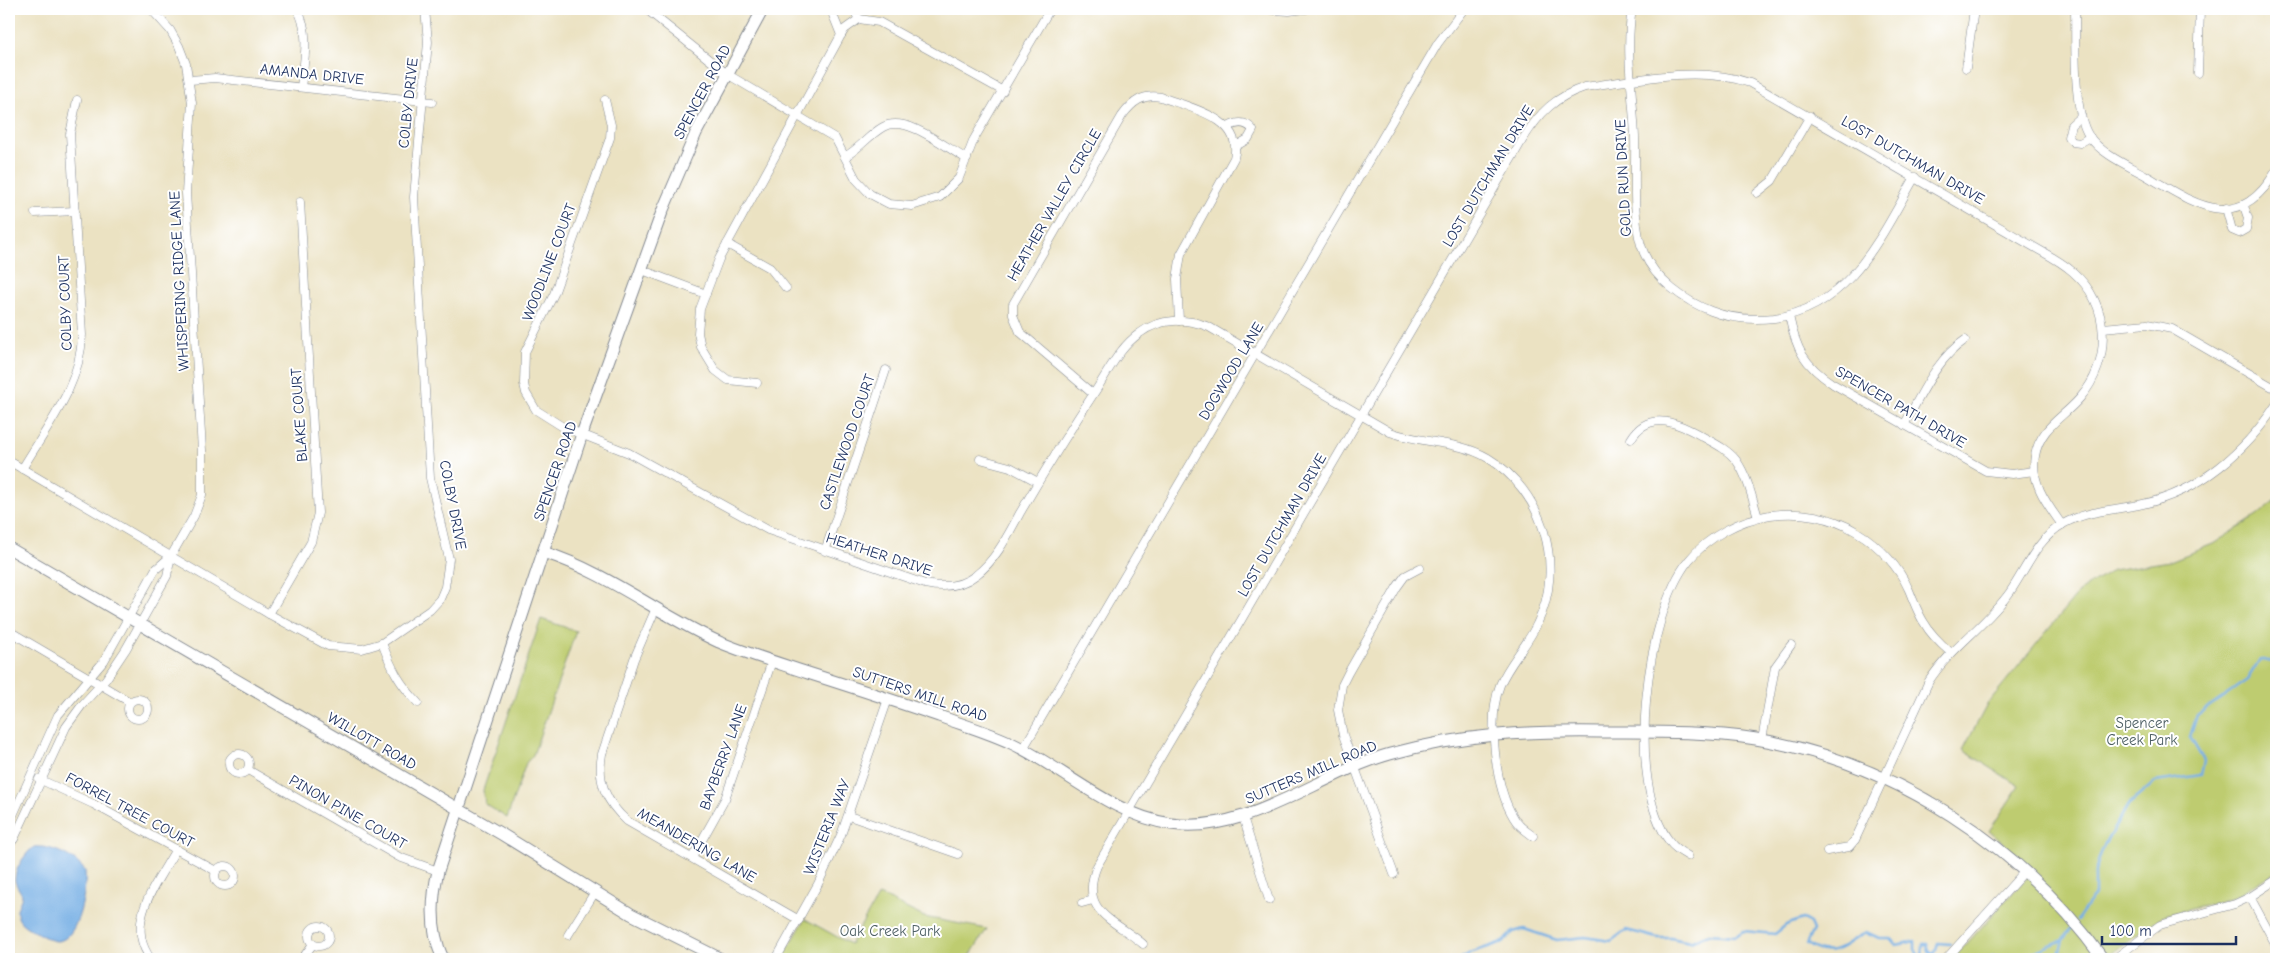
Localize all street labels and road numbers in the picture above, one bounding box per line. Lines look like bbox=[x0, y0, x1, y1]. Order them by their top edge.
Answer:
street label: SPENCER ROAD bbox=[670, 42, 734, 142]
street label: COLBY DRIVE bbox=[394, 57, 422, 149]
street label: AMANDA DRIVE bbox=[259, 60, 365, 88]
street label: LOST DUTCHMAN DRIVE bbox=[1439, 102, 1537, 250]
street label: LOST DUTCHMAN DRIVE bbox=[1838, 112, 1988, 208]
street label: GOLD RUN DRIVE bbox=[1611, 119, 1635, 237]
street label: HEATHER VALLEY CIRCLE bbox=[1003, 126, 1105, 284]
street label: WHISPERING RIDGE LANE bbox=[165, 191, 193, 371]
street label: WOODLINE COURT bbox=[518, 201, 580, 323]
street label: COLBY COURT bbox=[54, 255, 76, 351]
street label: DOGWOOD LANE bbox=[1195, 319, 1267, 423]
street label: SPENCER PATH DRIVE bbox=[1832, 362, 1970, 452]
street label: BLAKE COURT bbox=[287, 367, 311, 462]
street label: CASTLEWOOD COURT bbox=[815, 371, 879, 512]
street label: SPENCER ROAD bbox=[529, 419, 581, 523]
street label: LOST DUTCHMAN DRIVE bbox=[1234, 450, 1330, 600]
street label: COLBY DRIVE bbox=[435, 459, 471, 551]
street label: HEATHER DRIVE bbox=[824, 528, 934, 580]
street label: SUTTERS MILL ROAD bbox=[850, 663, 990, 725]
street label: BAYBERRY LANE bbox=[696, 702, 750, 812]
street label: WILLOTT ROAD bbox=[324, 708, 420, 774]
street label: SUTTERS MILL ROAD bbox=[1243, 736, 1379, 808]
street label: FORREL TREE COURT bbox=[63, 768, 198, 852]
street label: PINON PINE COURT bbox=[286, 771, 410, 853]
street label: WISTERIA WAY bbox=[800, 776, 854, 877]
street label: MEANDERING LANE bbox=[634, 804, 760, 886]

